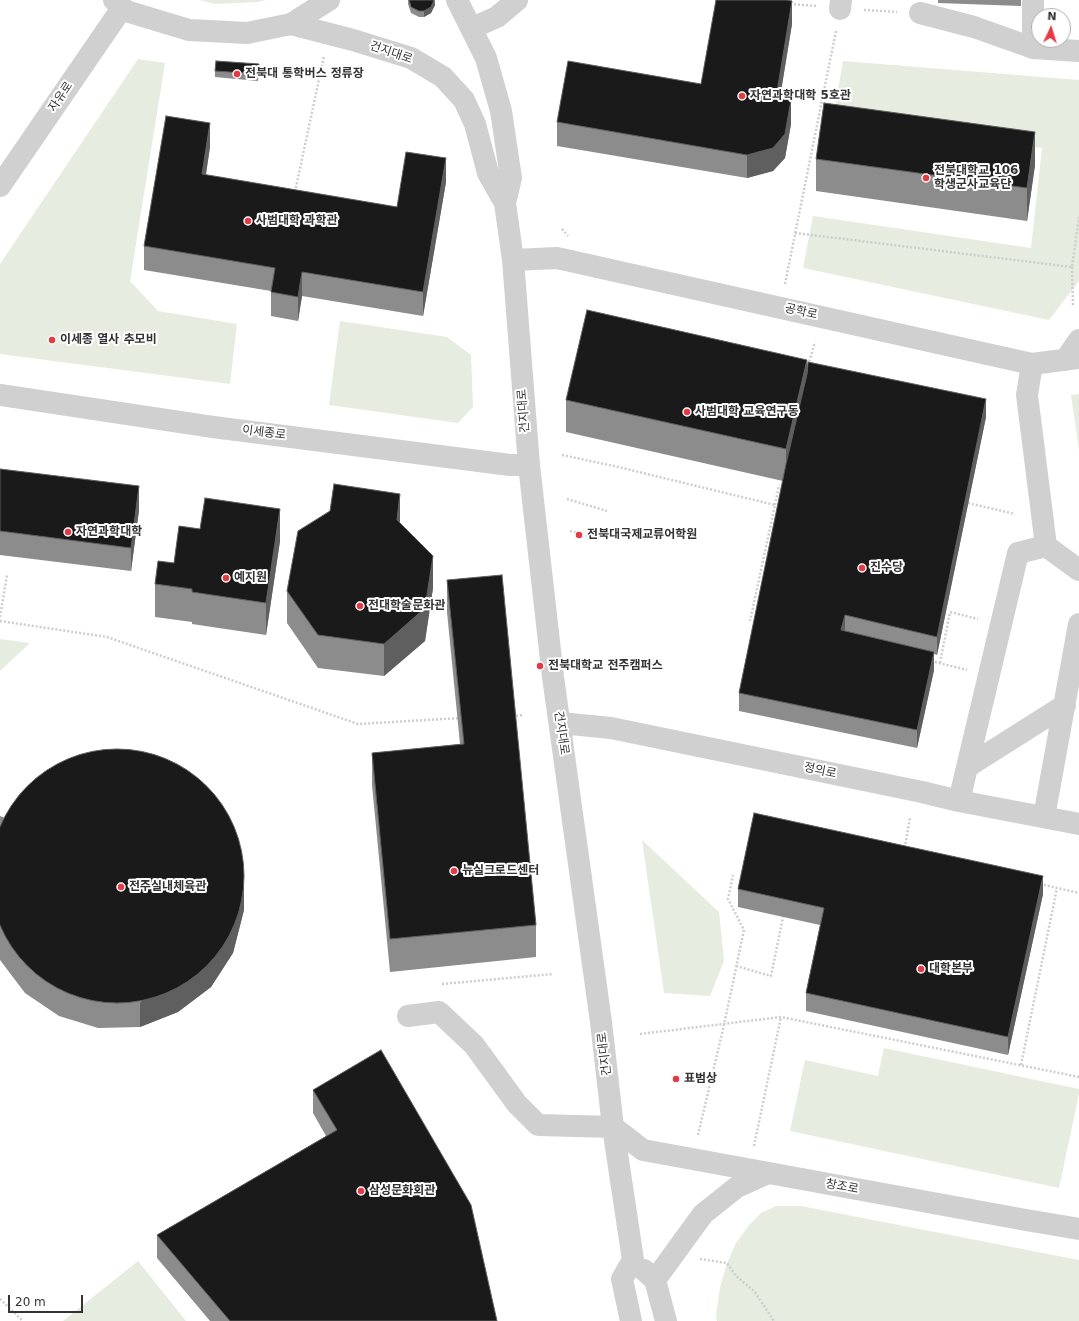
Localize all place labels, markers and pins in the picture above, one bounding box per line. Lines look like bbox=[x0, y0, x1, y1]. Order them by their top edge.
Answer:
place label: 전북대 통학버스 정류장 bbox=[245, 67, 364, 81]
marker: 전북대 통학버스 정류장 bbox=[232, 69, 242, 79]
place label: 자연과학대학 5호관 bbox=[750, 89, 851, 103]
marker: 자연과학대학 5호관 bbox=[737, 91, 747, 101]
place label: 전북대학교 106 학생군사교육단 bbox=[934, 164, 1018, 192]
marker: 전북대학교 106 학생군사교육단 bbox=[921, 173, 931, 183]
place label: 사범대학 과학관 bbox=[256, 214, 337, 228]
marker: 사범대학 과학관 bbox=[243, 216, 253, 226]
place label: 이세종 열사 추모비 bbox=[60, 333, 157, 347]
marker: 이세종 열사 추모비 bbox=[47, 335, 57, 345]
place label: 사범대학 교육연구동 bbox=[695, 405, 799, 419]
marker: 사범대학 교육연구동 bbox=[682, 407, 692, 417]
place label: 자연과학대학 bbox=[76, 525, 142, 539]
marker: 자연과학대학 bbox=[63, 527, 73, 537]
place label: 전북대국제교류어학원 bbox=[587, 528, 697, 542]
marker: 전북대국제교류어학원 bbox=[574, 530, 584, 540]
place label: 진수당 bbox=[870, 561, 903, 575]
marker: 진수당 bbox=[857, 563, 867, 573]
place label: 예지원 bbox=[234, 571, 267, 585]
marker: 예지원 bbox=[221, 573, 231, 583]
place label: 전대학술문화관 bbox=[368, 599, 445, 613]
marker: 전대학술문화관 bbox=[355, 601, 365, 611]
place label: 전북대학교 전주캠퍼스 bbox=[548, 659, 663, 673]
marker: 전북대학교 전주캠퍼스 bbox=[535, 661, 545, 671]
place label: 뉴실크로드센터 bbox=[462, 864, 539, 878]
marker: 뉴실크로드센터 bbox=[449, 866, 459, 876]
place label: 전주실내체육관 bbox=[129, 880, 206, 894]
marker: 전주실내체육관 bbox=[116, 882, 126, 892]
place label: 대학본부 bbox=[929, 962, 973, 976]
marker: 대학본부 bbox=[916, 964, 926, 974]
place label: 표범상 bbox=[684, 1072, 717, 1086]
marker: 표범상 bbox=[671, 1074, 681, 1084]
place label: 삼성문화회관 bbox=[369, 1184, 435, 1198]
marker: 삼성문화회관 bbox=[356, 1186, 366, 1196]

